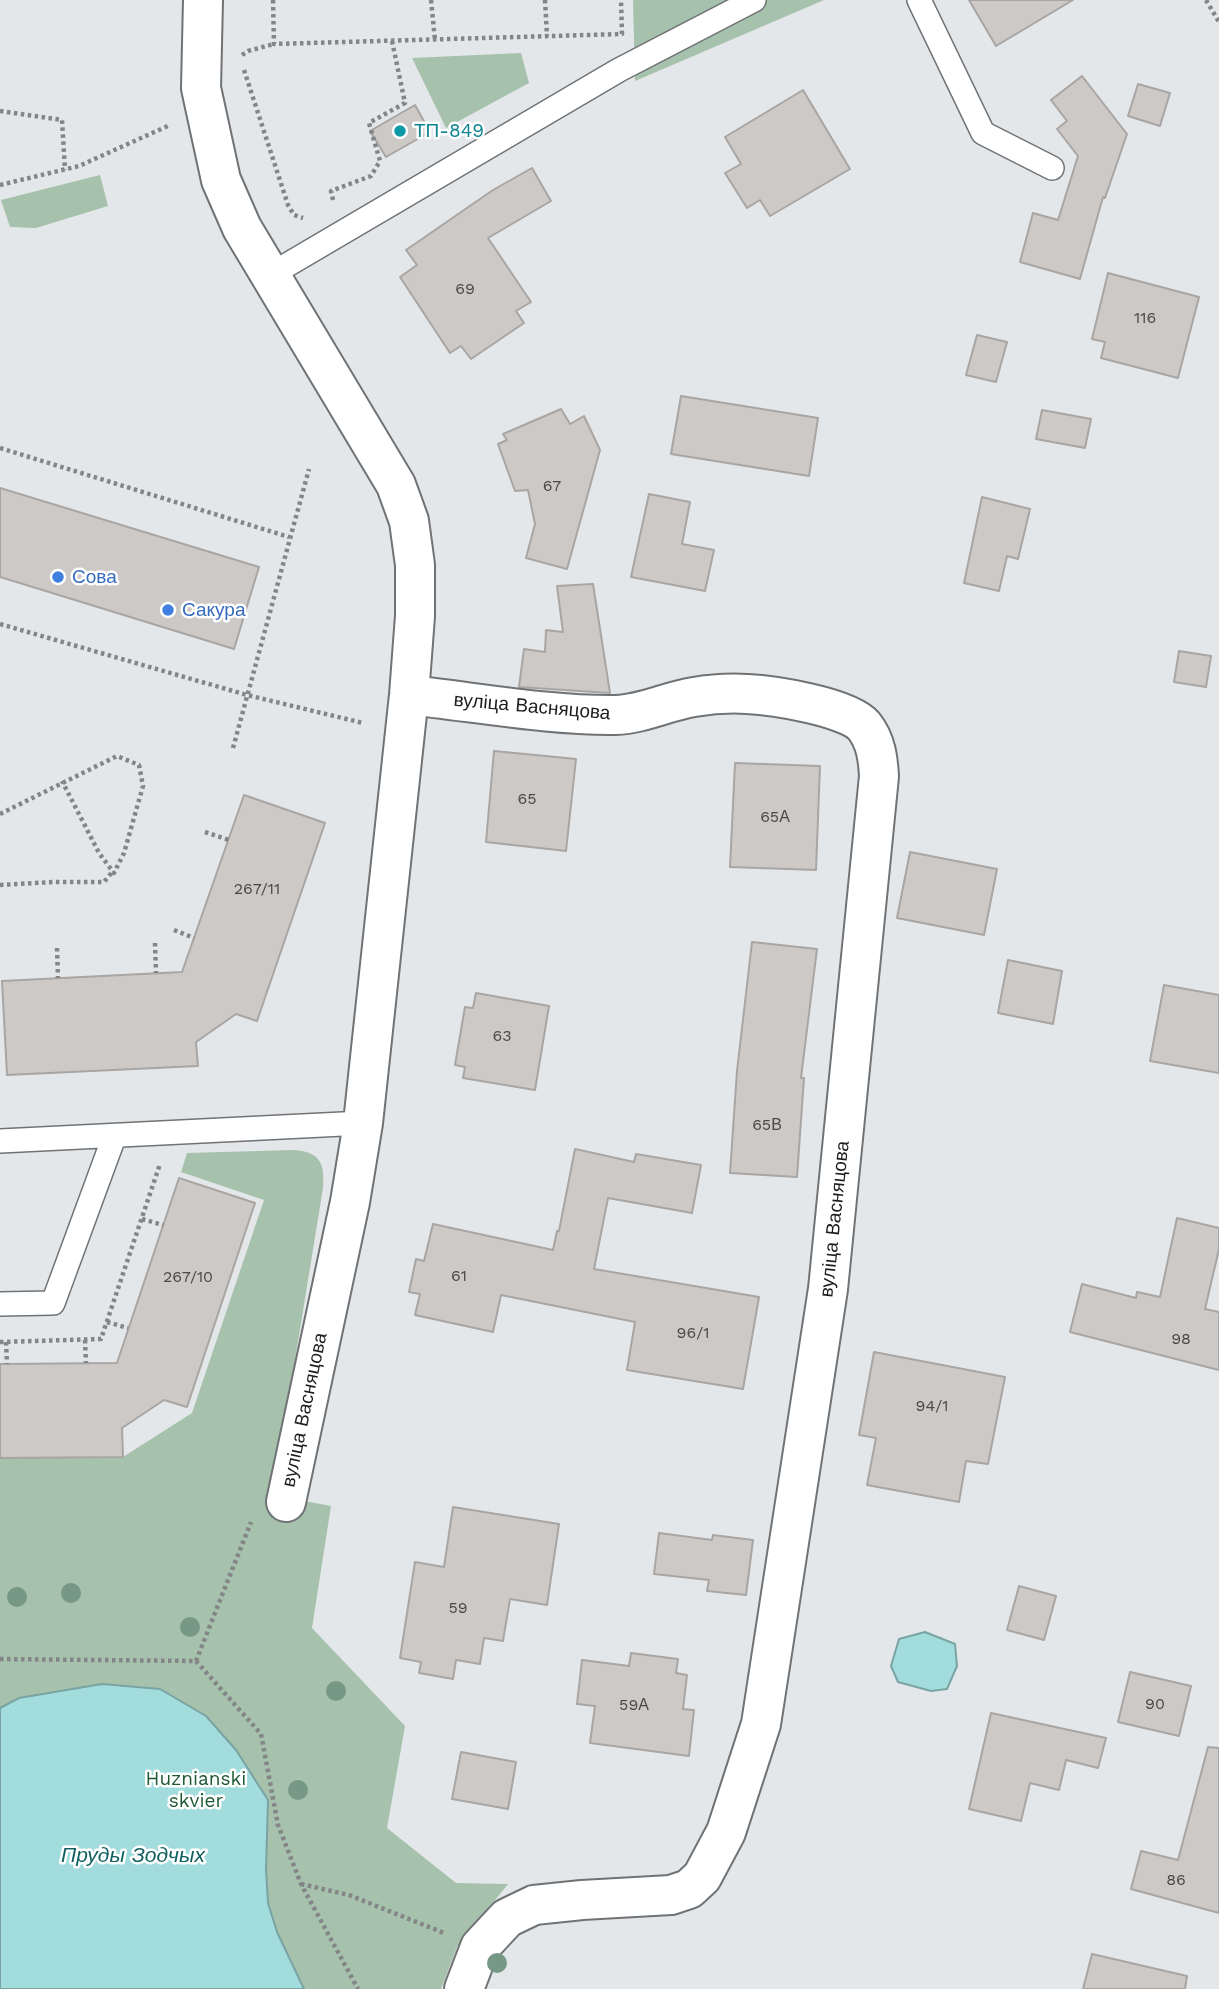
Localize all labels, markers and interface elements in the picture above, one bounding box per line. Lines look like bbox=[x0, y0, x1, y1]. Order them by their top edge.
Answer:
place label: ТП-849 bbox=[414, 120, 484, 142]
marker: ТП-849 bbox=[392, 123, 408, 139]
house number: 69 bbox=[455, 279, 475, 299]
house number: 116 bbox=[1134, 308, 1156, 328]
house number: 67 bbox=[543, 476, 561, 496]
place label: Сова bbox=[72, 566, 117, 588]
marker: Сова bbox=[50, 569, 66, 585]
place label: Сакура bbox=[182, 599, 245, 621]
marker: Сакура bbox=[160, 602, 176, 618]
street label: вуліца Васняцова bbox=[453, 689, 611, 725]
house number: 65 bbox=[517, 789, 537, 809]
house number: 65А bbox=[760, 807, 790, 827]
house number: 267/11 bbox=[234, 879, 280, 899]
house number: 63 bbox=[492, 1026, 512, 1046]
house number: 65В bbox=[752, 1115, 782, 1135]
street label: вуліца Васняцова bbox=[815, 1140, 855, 1298]
house number: 61 bbox=[451, 1266, 467, 1286]
house number: 267/10 bbox=[163, 1267, 213, 1287]
house number: 96/1 bbox=[677, 1323, 709, 1343]
house number: 98 bbox=[1171, 1329, 1191, 1349]
street label: вуліца Васняцова bbox=[278, 1331, 332, 1489]
house number: 94/1 bbox=[916, 1396, 948, 1416]
house number: 59 bbox=[448, 1598, 468, 1618]
house number: 90 bbox=[1145, 1694, 1165, 1714]
house number: 59А bbox=[619, 1695, 649, 1715]
park label: Huznianski skvier bbox=[146, 1768, 246, 1812]
water label: Пруды Зодчых bbox=[61, 1843, 205, 1869]
house number: 86 bbox=[1166, 1870, 1186, 1890]

